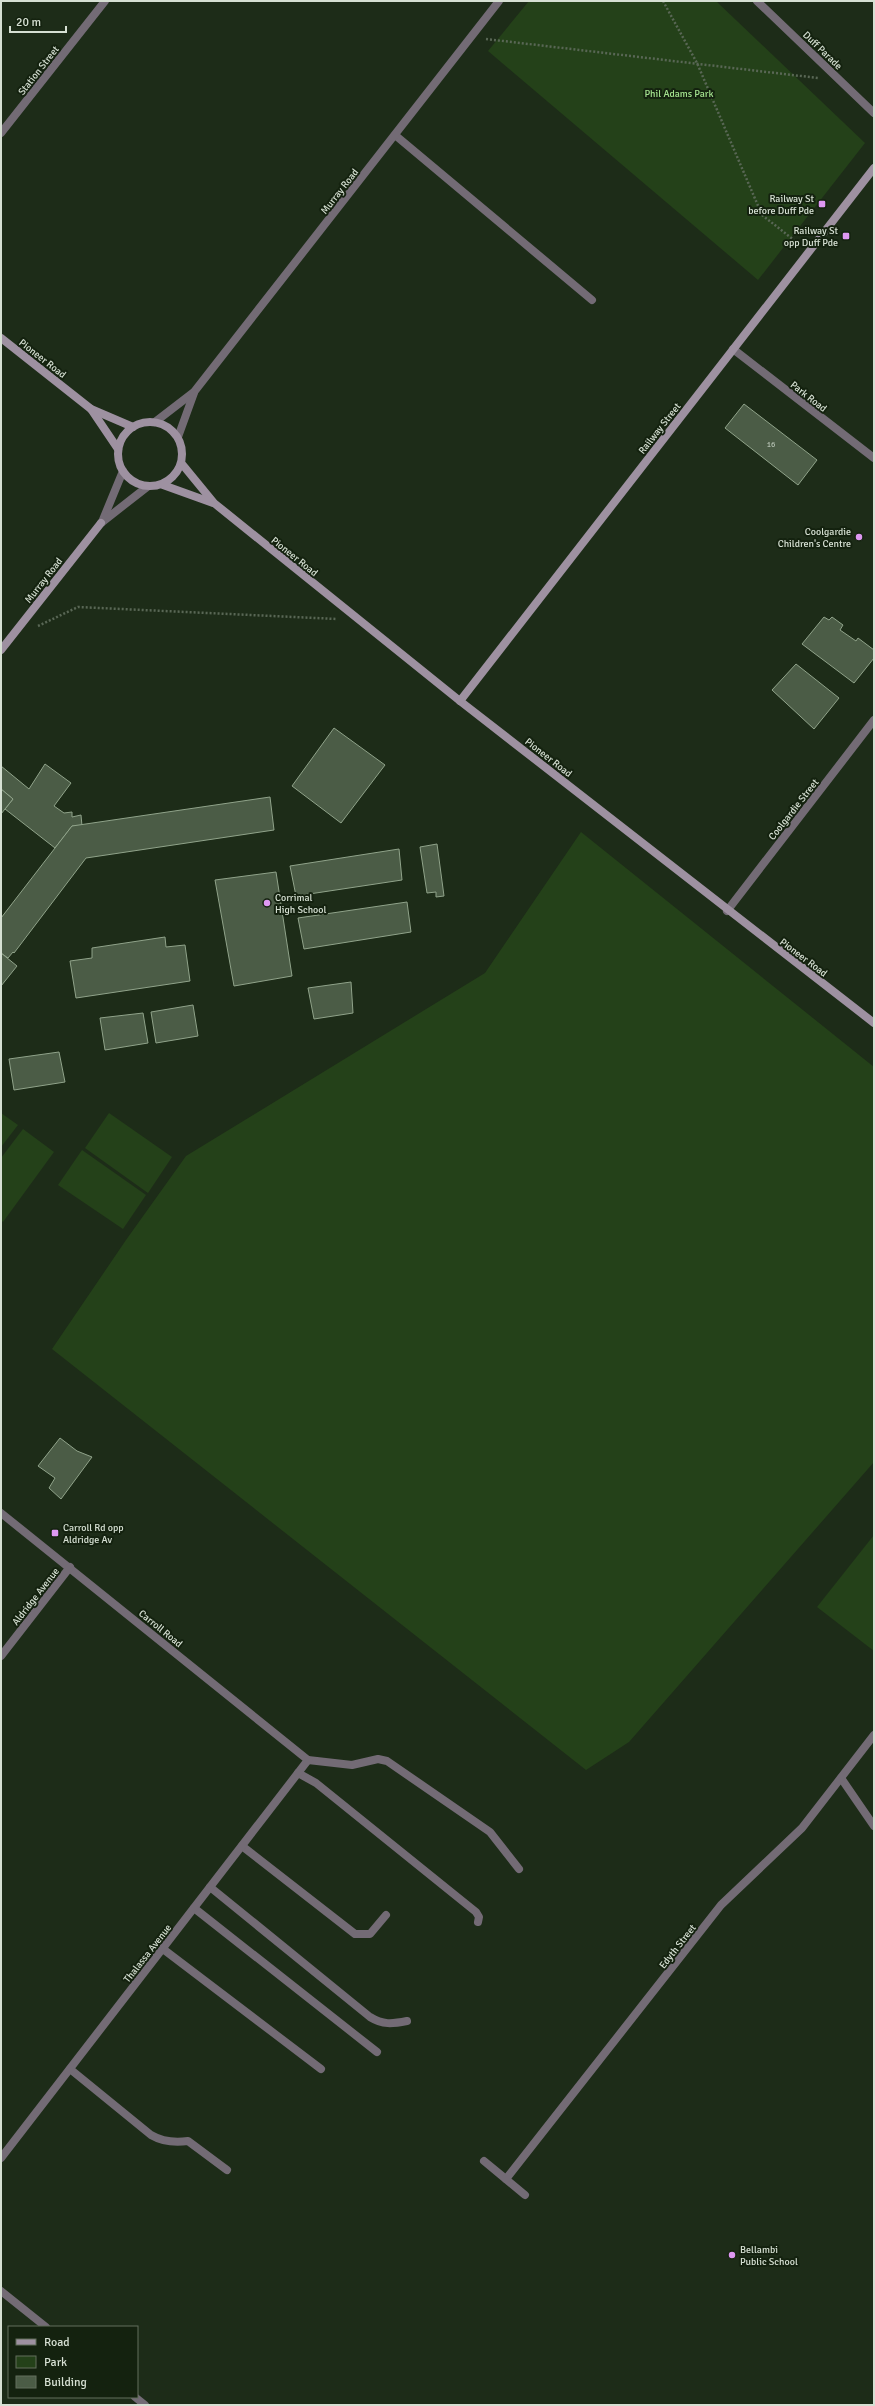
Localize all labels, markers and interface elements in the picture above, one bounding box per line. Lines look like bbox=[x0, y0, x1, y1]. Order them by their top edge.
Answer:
scale bar bbox=[10, 8, 66, 34]
text: 20 m bbox=[16, 15, 41, 30]
street label: Duff Parade bbox=[800, 29, 844, 72]
street label: Station Street bbox=[16, 43, 62, 98]
park label: Phil Adams Park bbox=[644, 88, 714, 100]
street label: Murray Road bbox=[318, 167, 361, 217]
place label: Railway St before Duff Pde bbox=[748, 193, 814, 217]
marker: Railway St before Duff Pde bbox=[817, 199, 827, 209]
place label: Railway St opp Duff Pde bbox=[784, 225, 838, 249]
marker: Railway St opp Duff Pde bbox=[841, 231, 851, 241]
street label: Pioneer Road bbox=[16, 337, 68, 381]
street label: Park Road bbox=[788, 379, 829, 415]
street label: Railway Street bbox=[636, 400, 684, 457]
house number: 16 bbox=[767, 439, 775, 449]
place label: Coolgardie Children's Centre bbox=[778, 526, 851, 550]
marker: Coolgardie Children's Centre bbox=[854, 532, 864, 542]
street label: Pioneer Road bbox=[269, 534, 320, 579]
street label: Murray Road bbox=[22, 556, 65, 606]
street label: Pioneer Road bbox=[522, 736, 574, 780]
street label: Coolgardie Street bbox=[766, 776, 822, 843]
place label: Corrimal High School bbox=[275, 892, 326, 916]
marker: Corrimal High School bbox=[262, 898, 272, 908]
street label: Pioneer Road bbox=[777, 936, 830, 980]
place label: Carroll Rd opp Aldridge Av bbox=[63, 1522, 124, 1546]
marker: Carroll Rd opp Aldridge Av bbox=[50, 1528, 60, 1538]
street label: Aldridge Avenue bbox=[10, 1565, 62, 1628]
street label: Carroll Road bbox=[136, 1608, 185, 1650]
street label: Thalassa Avenue bbox=[121, 1922, 174, 1985]
street label: Edyth Street bbox=[657, 1922, 699, 1971]
place label: Bellambi Public School bbox=[740, 2244, 798, 2268]
marker: Bellambi Public School bbox=[727, 2250, 737, 2260]
legend bbox=[8, 2326, 138, 2398]
text: Road bbox=[44, 2335, 70, 2350]
text: Park bbox=[44, 2355, 67, 2370]
text: Building bbox=[44, 2375, 87, 2390]

